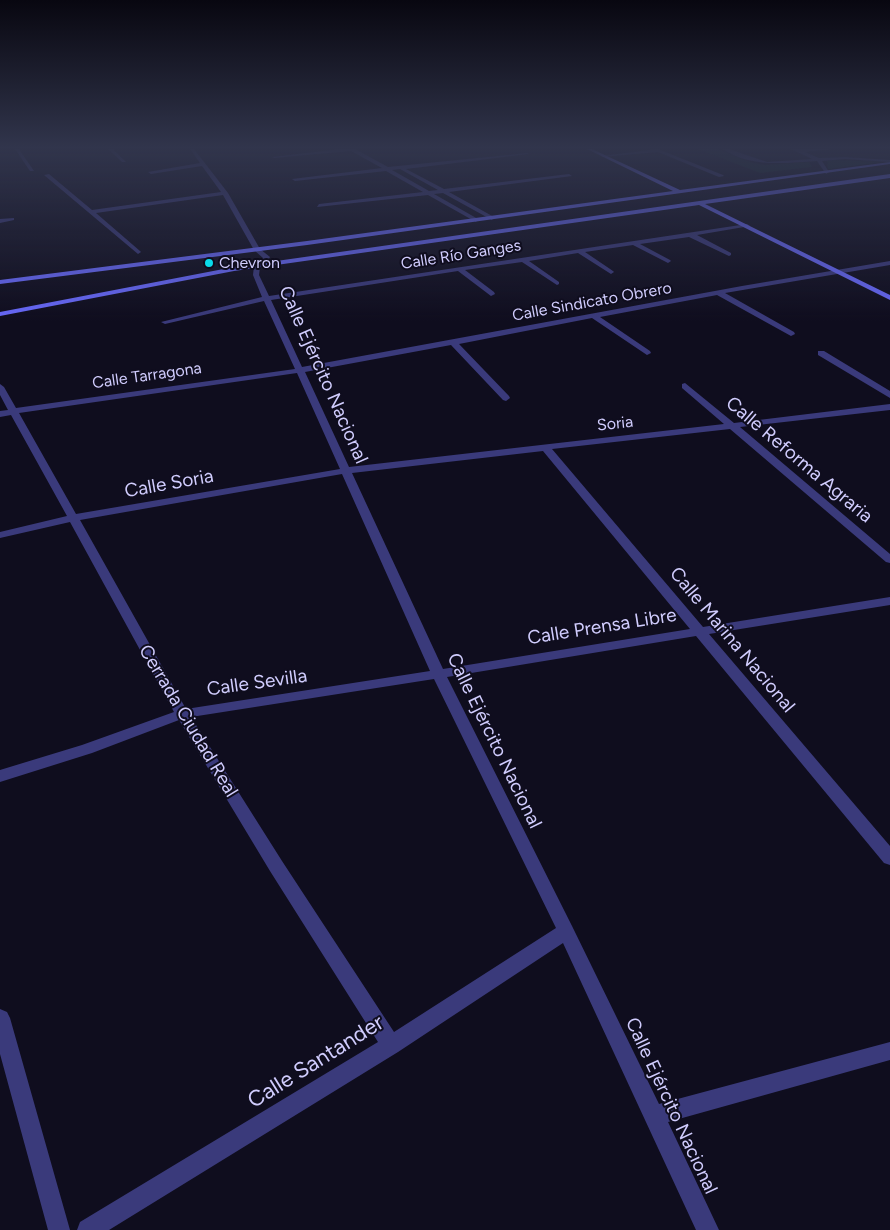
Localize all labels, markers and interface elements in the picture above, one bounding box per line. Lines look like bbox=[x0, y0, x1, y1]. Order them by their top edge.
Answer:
street label: Calle Río Ganges bbox=[400, 236, 522, 274]
place label: Chevron bbox=[219, 253, 280, 273]
marker: Chevron bbox=[203, 257, 215, 269]
street label: Calle Sindicato Obrero bbox=[511, 279, 673, 325]
street label: Calle Ejército Nacional bbox=[274, 283, 372, 467]
street label: Calle Tarragona bbox=[91, 359, 203, 393]
street label: Calle Reforma Agraria bbox=[721, 392, 877, 528]
street label: Soria bbox=[596, 413, 634, 435]
street label: Calle Soria bbox=[123, 465, 215, 503]
street label: Calle Marina Nacional bbox=[664, 563, 800, 717]
street label: Calle Prensa Libre bbox=[526, 604, 678, 650]
street label: Cerrada Ciudad Real bbox=[134, 641, 242, 801]
street label: Calle Ejército Nacional bbox=[442, 650, 546, 832]
street label: Calle Sevilla bbox=[205, 665, 309, 701]
street label: Calle Santander bbox=[243, 1010, 389, 1114]
street label: Calle Ejército Nacional bbox=[620, 1014, 722, 1198]

